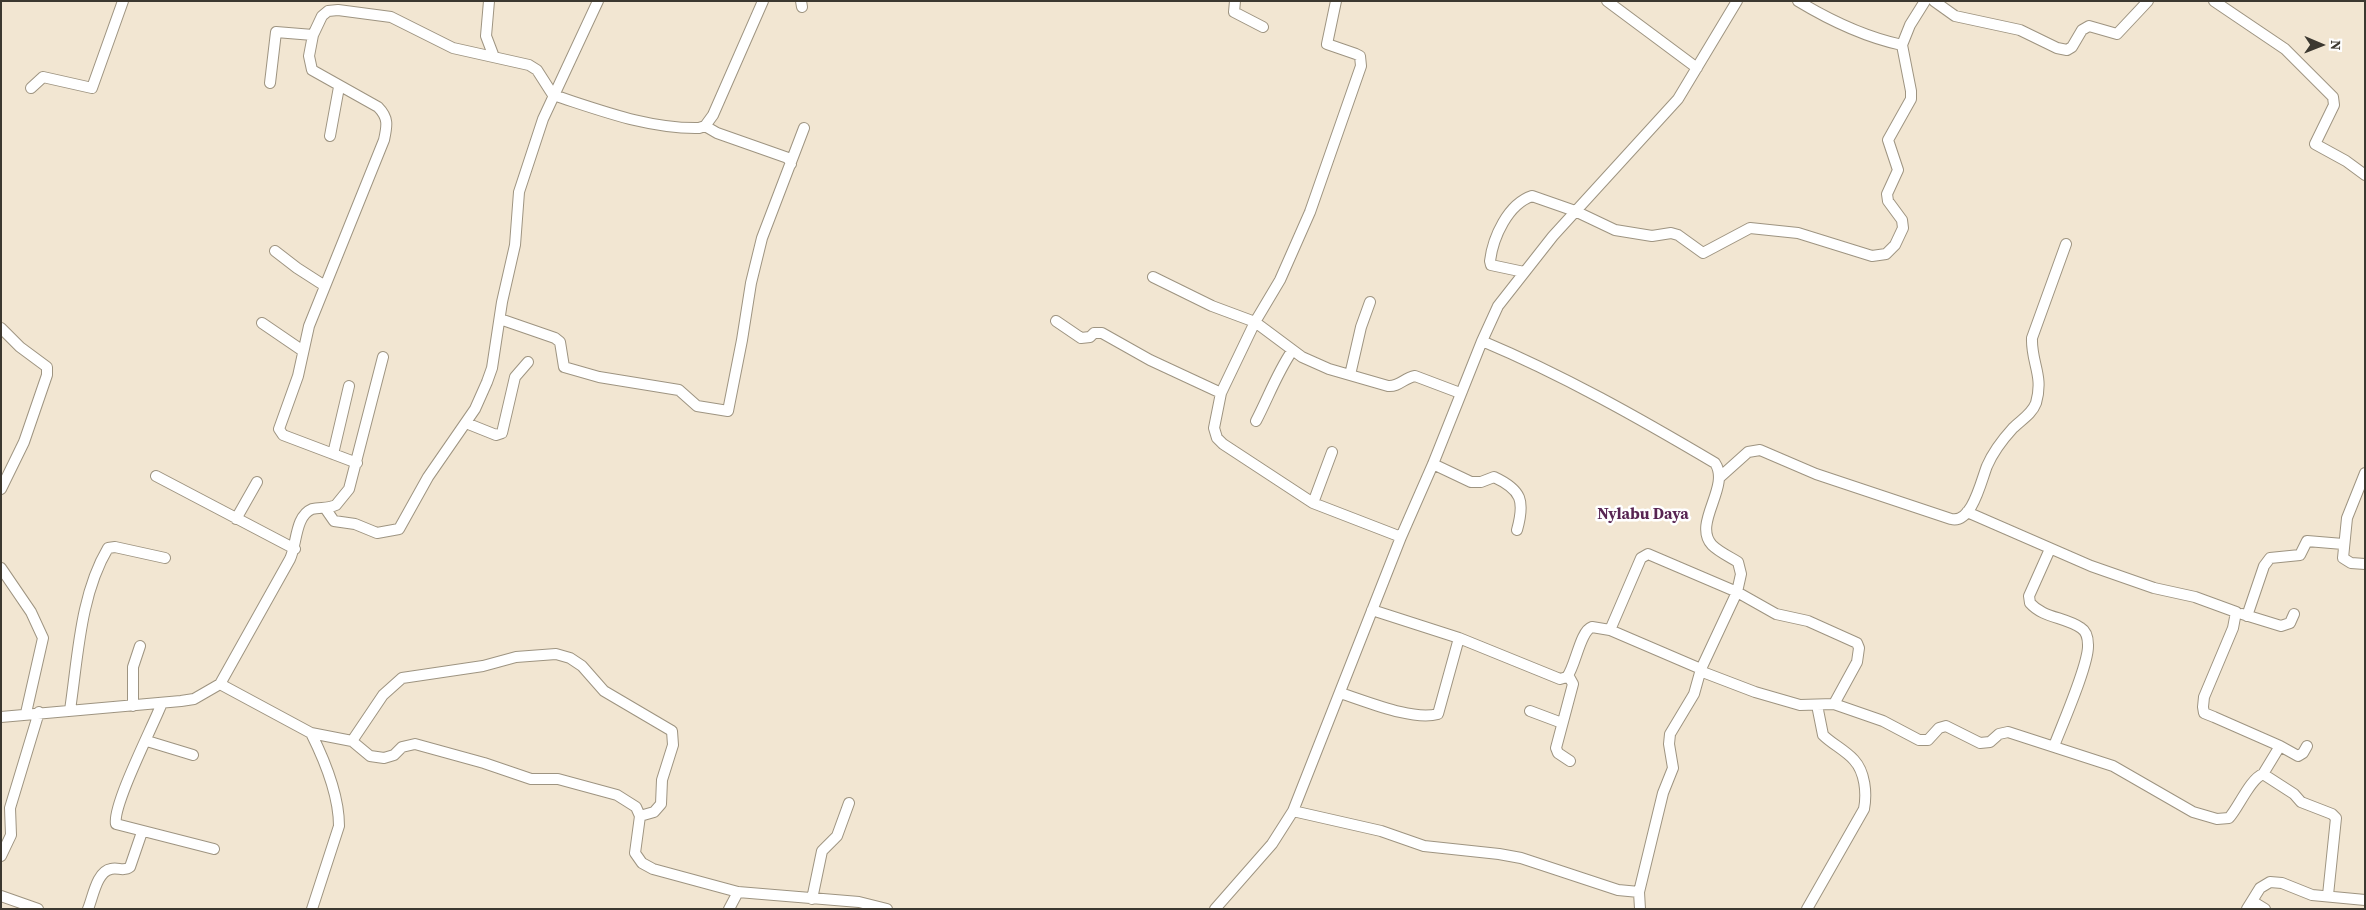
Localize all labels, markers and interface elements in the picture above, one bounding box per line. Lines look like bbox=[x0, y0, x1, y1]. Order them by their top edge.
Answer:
north arrow bbox=[2296, 20, 2346, 70]
text: N bbox=[2326, 40, 2346, 51]
district label: Nylabu Daya bbox=[1597, 505, 1689, 525]

